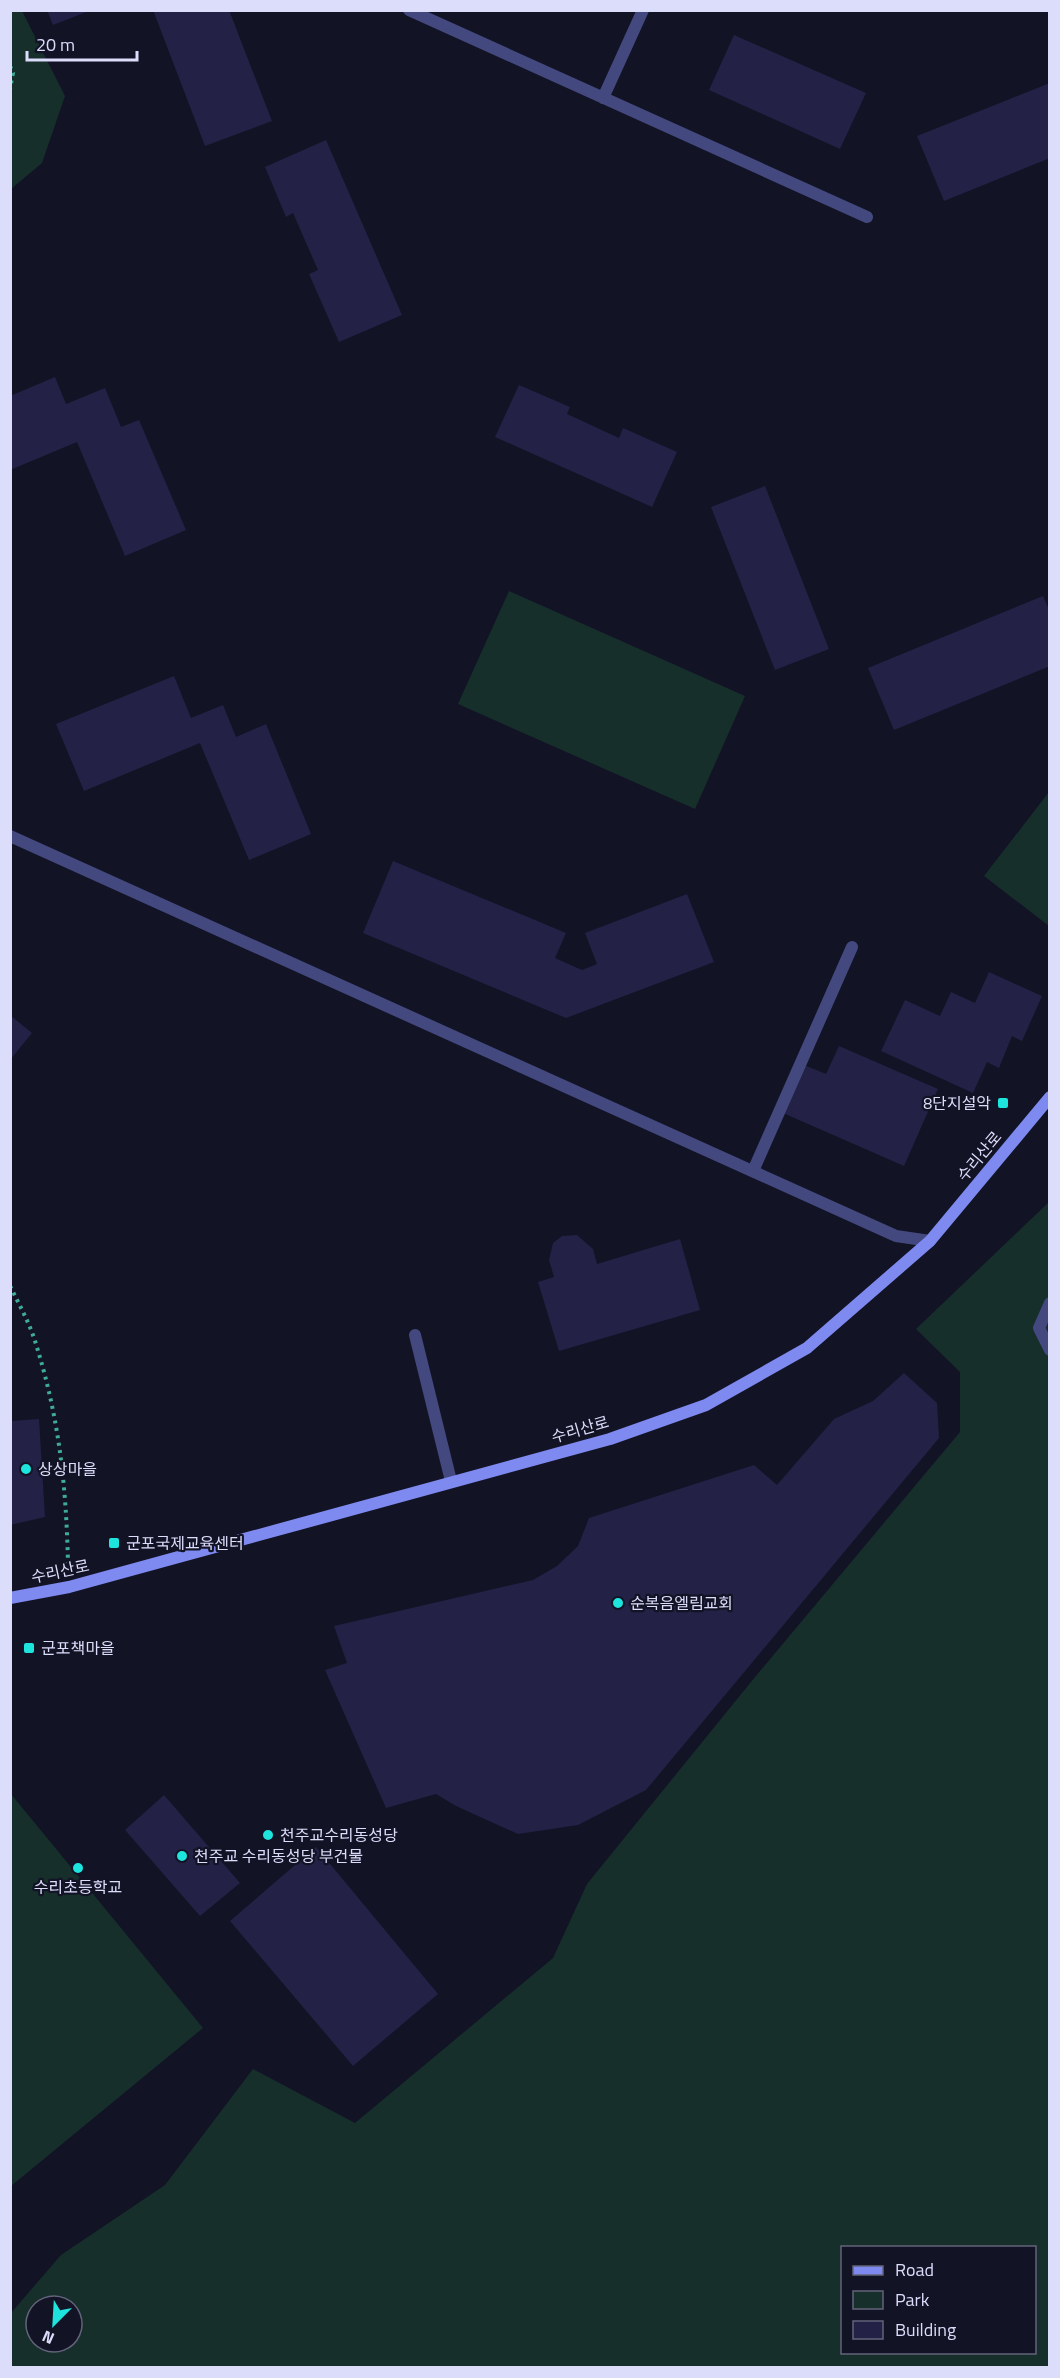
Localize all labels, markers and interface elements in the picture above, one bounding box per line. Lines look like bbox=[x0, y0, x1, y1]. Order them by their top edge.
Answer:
scale bar bbox=[27, 24, 136, 62]
text: 20 m bbox=[36, 31, 75, 58]
place label: 8단지설악 bbox=[923, 1091, 991, 1115]
marker: 8단지설악 bbox=[996, 1096, 1010, 1110]
street label: 수리산로 bbox=[951, 1126, 1007, 1186]
street label: 수리산로 bbox=[548, 1409, 612, 1449]
place label: 상상마을 bbox=[38, 1457, 97, 1481]
marker: 상상마을 bbox=[19, 1462, 33, 1476]
place label: 군포국제교육센터 bbox=[126, 1531, 244, 1555]
marker: 군포국제교육센터 bbox=[107, 1536, 121, 1550]
street label: 수리산로 bbox=[29, 1553, 92, 1589]
place label: 순복음엘림교회 bbox=[630, 1591, 733, 1615]
marker: 순복음엘림교회 bbox=[611, 1596, 625, 1610]
place label: 군포책마을 bbox=[41, 1636, 115, 1660]
marker: 군포책마을 bbox=[22, 1641, 36, 1655]
place label: 천주교수리동성당 bbox=[280, 1823, 398, 1847]
marker: 천주교수리동성당 bbox=[261, 1828, 275, 1842]
place label: 천주교 수리동성당 부건물 bbox=[194, 1844, 363, 1868]
marker: 천주교 수리동성당 부건물 bbox=[175, 1849, 189, 1863]
marker: 수리초등학교 bbox=[71, 1861, 85, 1875]
place label: 수리초등학교 bbox=[34, 1875, 122, 1899]
legend bbox=[841, 2246, 1036, 2354]
text: Road bbox=[895, 2256, 934, 2283]
text: Park bbox=[895, 2286, 930, 2313]
north arrow bbox=[24, 2294, 84, 2354]
text: Building bbox=[895, 2316, 956, 2343]
text: N bbox=[38, 2324, 58, 2351]

